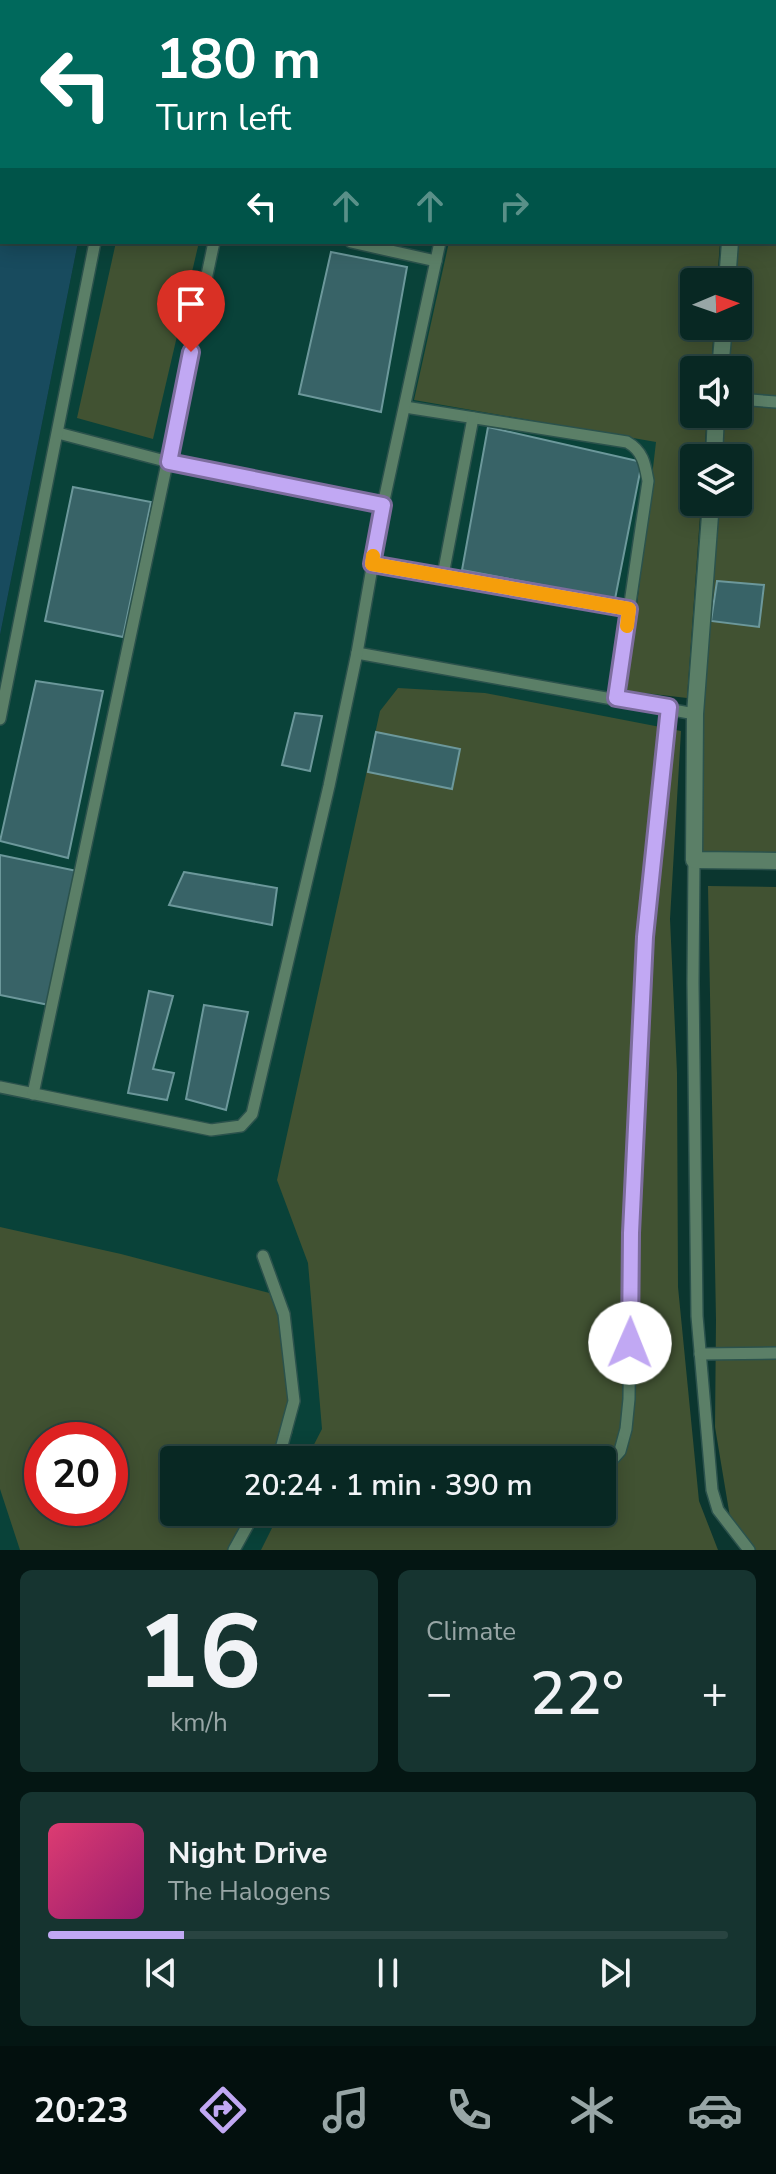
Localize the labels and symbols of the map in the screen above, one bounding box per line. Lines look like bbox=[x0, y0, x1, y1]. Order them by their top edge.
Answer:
north arrow bbox=[680, 268, 752, 340]
pin bbox=[157, 270, 225, 352]
position arrow bbox=[588, 1301, 672, 1385]
speed limit sign: 20 bbox=[24, 1422, 128, 1526]

